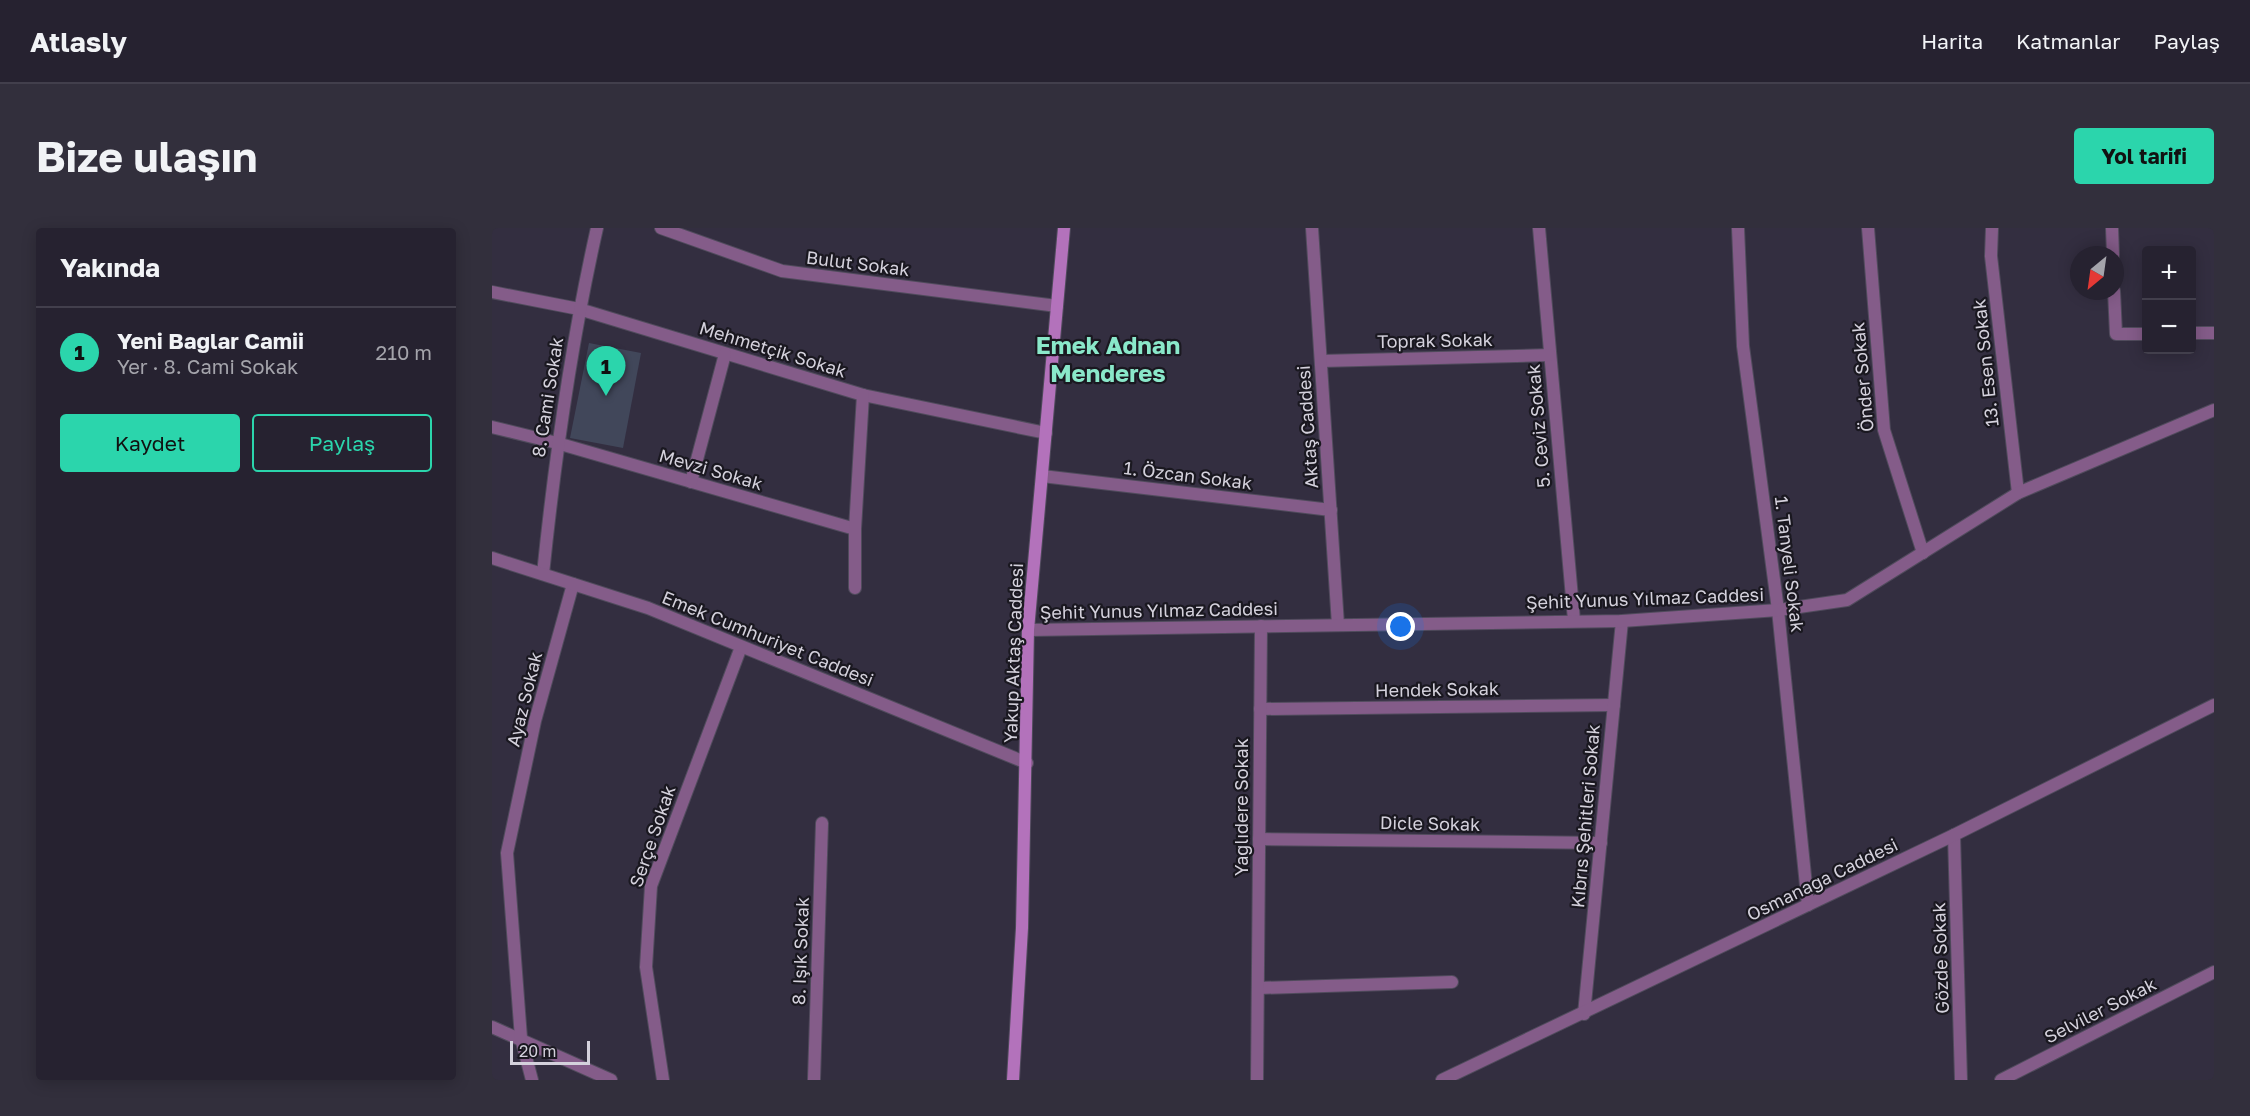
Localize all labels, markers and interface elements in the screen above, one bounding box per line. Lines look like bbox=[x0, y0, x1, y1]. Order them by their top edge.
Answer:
text: Atlasly bbox=[30, 25, 127, 58]
text: Harita bbox=[1921, 28, 1983, 54]
text: Katmanlar bbox=[2016, 28, 2121, 54]
text: Paylaş bbox=[2154, 28, 2220, 54]
button: Yol tarifi bbox=[2074, 128, 2214, 184]
text: Bize ulaşın bbox=[36, 131, 257, 181]
street label: Bulut Sokak bbox=[805, 246, 911, 280]
north arrow bbox=[2070, 246, 2124, 300]
map controls bbox=[2142, 246, 2196, 354]
button: + bbox=[2142, 246, 2196, 300]
text: Yakında bbox=[60, 252, 160, 283]
street label: 13. Esen Sokak bbox=[1967, 298, 2003, 428]
button: − bbox=[2142, 300, 2196, 354]
street label: Mehmetçik Sokak bbox=[697, 316, 849, 382]
street label: Önder Sokak bbox=[1846, 321, 1878, 433]
text: Yeni Bağlar Camii bbox=[117, 327, 304, 354]
street label: Toprak Sokak bbox=[1377, 328, 1493, 352]
district label: Emek Adnan Menderes bbox=[1036, 330, 1180, 387]
street label: 8. Cami Sokak bbox=[527, 335, 567, 459]
text: 1 bbox=[74, 340, 85, 364]
text: 210 m bbox=[376, 340, 432, 364]
pin: 1 bbox=[586, 346, 626, 396]
text: Yer · 8. Cami Sokak bbox=[117, 354, 298, 378]
street label: 5. Ceviz Sokak bbox=[1522, 363, 1554, 489]
street label: Aktaş Caddesi bbox=[1292, 365, 1322, 489]
button: Kaydet bbox=[60, 414, 240, 472]
button: Paylaş bbox=[252, 414, 432, 472]
street label: Mevzi Sokak bbox=[657, 444, 765, 494]
street label: 1. Özcan Sokak bbox=[1123, 456, 1253, 494]
street label: 1. Tanyeli Sokak bbox=[1771, 495, 1809, 633]
street label: Yakup Aktaş Caddesi bbox=[999, 563, 1027, 743]
street label: Şehit Yunus Yılmaz Caddesi bbox=[1526, 583, 1764, 613]
street label: Emek Cumhuriyet Caddesi bbox=[659, 585, 877, 691]
street label: Şehit Yunus Yılmaz Caddesi bbox=[1040, 597, 1278, 623]
your location bbox=[1386, 612, 1415, 641]
street label: Ayaz Sokak bbox=[502, 649, 546, 749]
street label: Hendek Sokak bbox=[1375, 677, 1499, 701]
street label: Kıbrıs Şehitleri Sokak bbox=[1566, 723, 1604, 909]
street label: Yağlıdere Sokak bbox=[1230, 738, 1252, 876]
street label: Serçe Sokak bbox=[624, 782, 680, 890]
street label: Dicle Sokak bbox=[1380, 811, 1480, 835]
street label: Osmanağa Caddesi bbox=[1743, 833, 1901, 925]
street label: 8. Işık Sokak bbox=[787, 897, 813, 1005]
street label: Gözde Sokak bbox=[1927, 902, 1953, 1014]
street label: Selviler Sokak bbox=[2040, 972, 2160, 1048]
scale bar bbox=[510, 1038, 590, 1066]
text: 20 m bbox=[519, 1041, 556, 1061]

